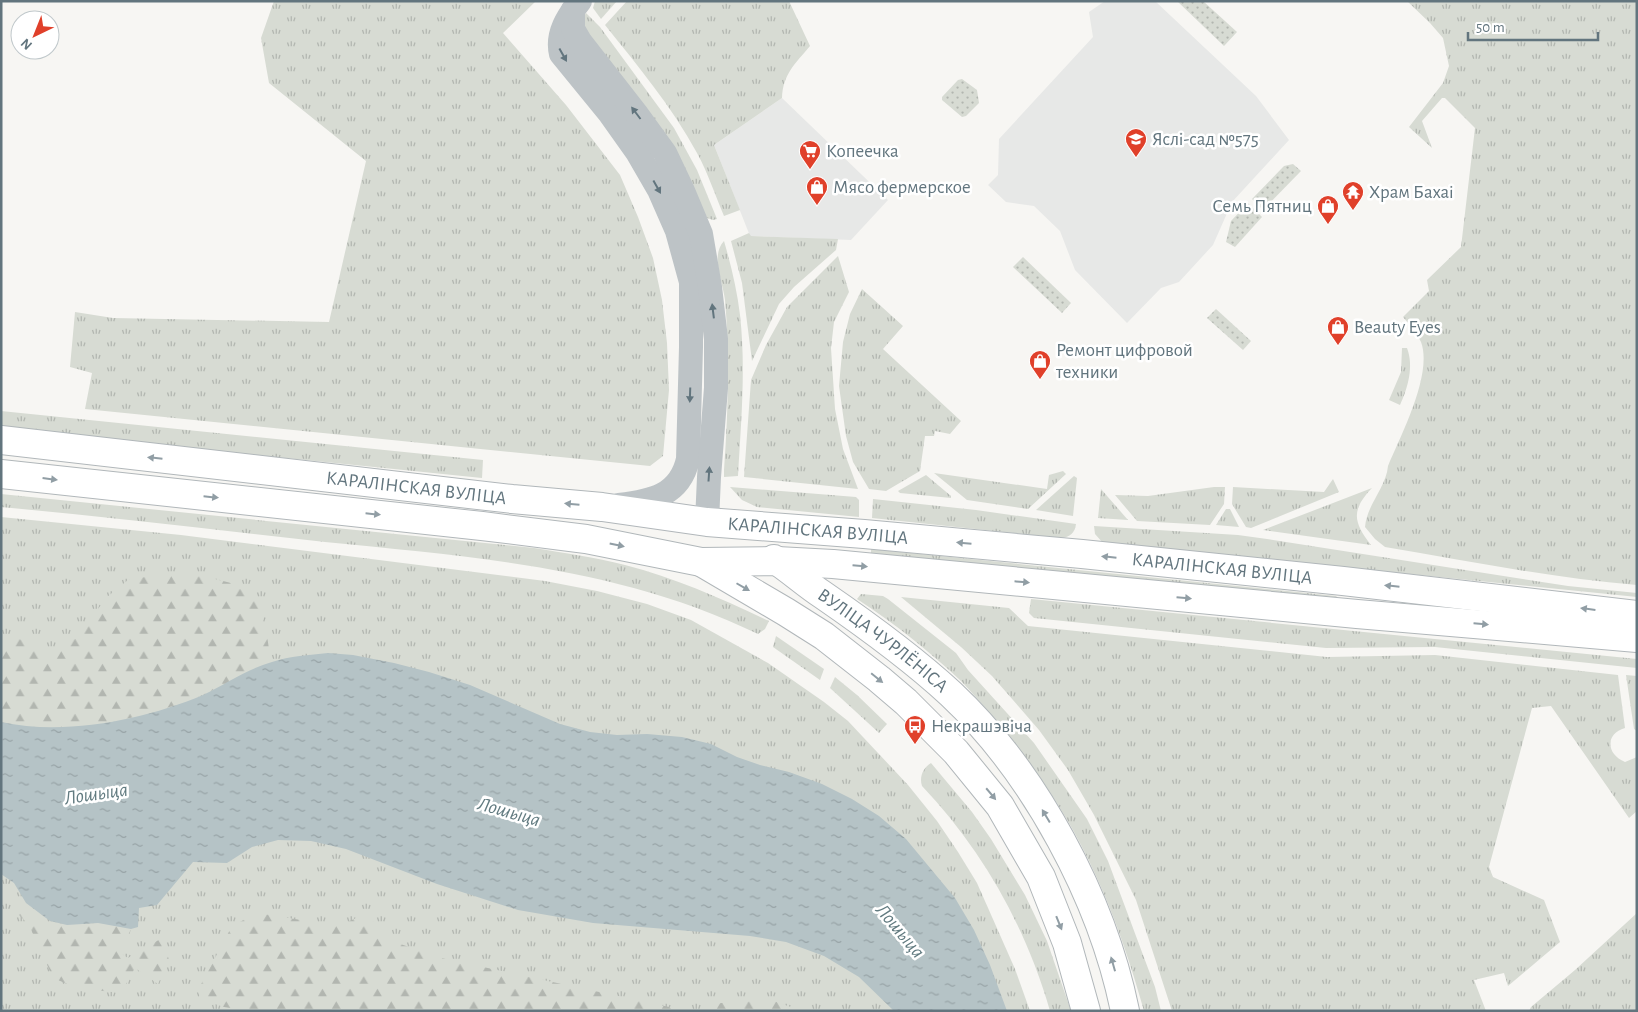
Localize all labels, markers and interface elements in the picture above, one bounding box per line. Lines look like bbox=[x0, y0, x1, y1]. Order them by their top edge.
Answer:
north arrow bbox=[10, 10, 60, 60]
scale bar bbox=[1468, 10, 1598, 42]
text: 50 m bbox=[1476, 20, 1505, 35]
text: N bbox=[18, 35, 35, 52]
one-way arrow bbox=[559, 47, 567, 62]
one-way arrow bbox=[631, 106, 641, 120]
school or university icon: Яслі-сад №575 bbox=[1124, 127, 1148, 158]
place label: Яслі-сад №575 bbox=[1152, 130, 1259, 149]
supermarket icon: Копеечка bbox=[798, 139, 822, 170]
place label: Копеечка bbox=[826, 142, 899, 161]
shop icon: Мясо фермерское bbox=[805, 175, 829, 206]
place label: Мясо фермерское bbox=[833, 178, 971, 197]
one-way arrow bbox=[653, 179, 661, 194]
temple icon: Храм Бахаі bbox=[1341, 180, 1365, 211]
place label: Храм Бахаі bbox=[1369, 183, 1454, 202]
shop icon: Семь Пятниц bbox=[1316, 194, 1340, 225]
place label: Семь Пятниц bbox=[1212, 197, 1312, 216]
one-way arrow bbox=[709, 303, 717, 319]
shop icon: Beauty Eyes bbox=[1326, 315, 1350, 346]
place label: Beauty Eyes bbox=[1354, 318, 1441, 337]
place label: Ремонт цифровой техники bbox=[1055, 341, 1193, 382]
shop icon: Ремонт цифровой техники bbox=[1028, 349, 1052, 380]
one-way arrow bbox=[685, 388, 693, 404]
one-way arrow bbox=[147, 454, 163, 462]
one-way arrow bbox=[705, 465, 713, 481]
street label: КАРАЛІНСКАЯ ВУЛІЦА bbox=[325, 468, 507, 508]
one-way arrow bbox=[42, 475, 58, 483]
one-way arrow bbox=[204, 493, 220, 501]
one-way arrow bbox=[564, 500, 580, 508]
one-way arrow bbox=[365, 510, 381, 518]
street label: КАРАЛІНСКАЯ ВУЛІЦА bbox=[727, 514, 909, 548]
one-way arrow bbox=[956, 539, 972, 547]
one-way arrow bbox=[609, 542, 625, 550]
street label: КАРАЛІНСКАЯ ВУЛІЦА bbox=[1131, 550, 1313, 587]
one-way arrow bbox=[1100, 552, 1116, 560]
one-way arrow bbox=[852, 562, 868, 570]
one-way arrow bbox=[1014, 579, 1030, 587]
one-way arrow bbox=[737, 582, 750, 591]
one-way arrow bbox=[1384, 582, 1400, 590]
street label: ВУЛІЦА ЧУРЛЁНІСА bbox=[814, 585, 952, 696]
one-way arrow bbox=[1176, 594, 1192, 602]
one-way arrow bbox=[1580, 605, 1596, 613]
one-way arrow bbox=[1474, 620, 1490, 628]
one-way arrow bbox=[871, 672, 884, 683]
bus stop icon: Некрашэвіча bbox=[903, 714, 927, 745]
place label: Некрашэвіча bbox=[931, 717, 1032, 736]
water label: Лошыца bbox=[62, 780, 129, 808]
one-way arrow bbox=[985, 787, 996, 800]
water label: Лошыца bbox=[475, 793, 543, 830]
one-way arrow bbox=[1042, 809, 1050, 824]
water label: Лошыца bbox=[871, 899, 928, 962]
one-way arrow bbox=[1056, 915, 1063, 930]
one-way arrow bbox=[1109, 956, 1117, 971]

